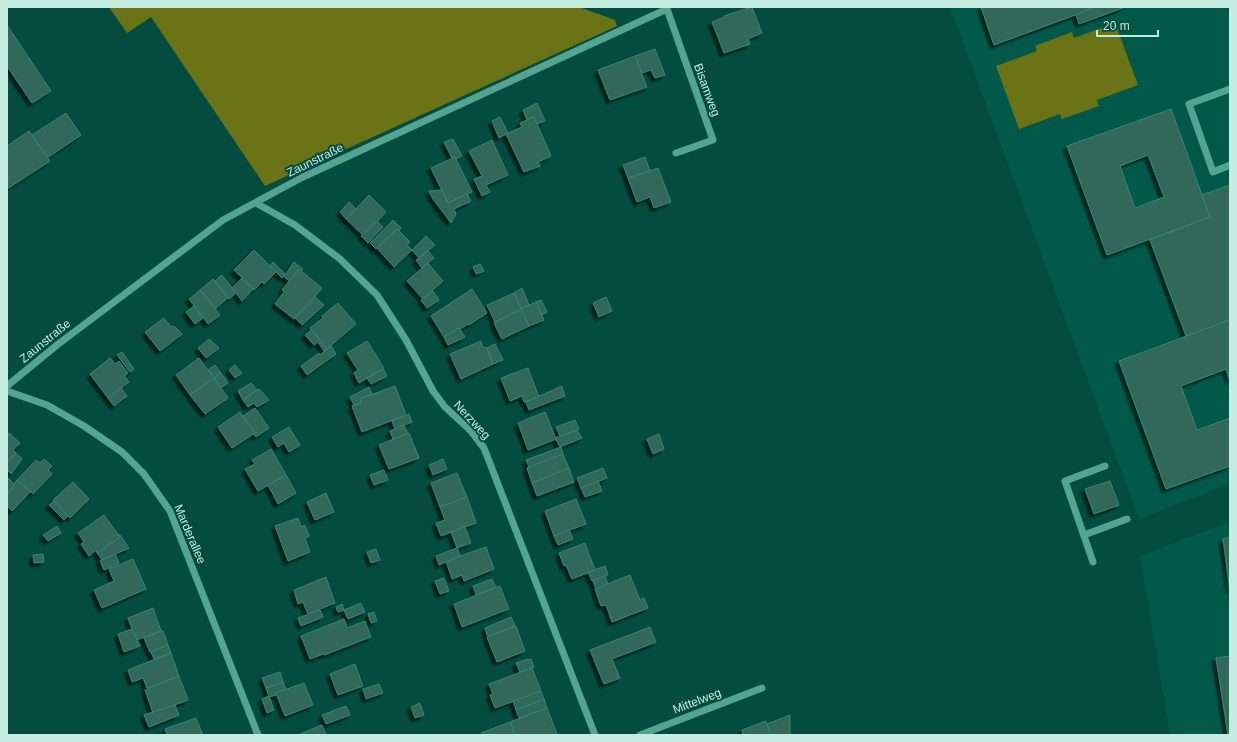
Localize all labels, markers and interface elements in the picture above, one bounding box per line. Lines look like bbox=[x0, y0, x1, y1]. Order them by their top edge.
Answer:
scale bar bbox=[1097, 12, 1158, 38]
text: 20 m bbox=[1103, 19, 1130, 33]
street label: Bisamweg bbox=[691, 62, 723, 118]
street label: Zaunstraße bbox=[284, 140, 346, 180]
street label: Zaunstraße bbox=[17, 316, 74, 366]
street label: Nerzweg bbox=[451, 398, 493, 442]
street label: Marderallee bbox=[171, 502, 209, 566]
street label: Mittelweg bbox=[671, 685, 723, 717]

